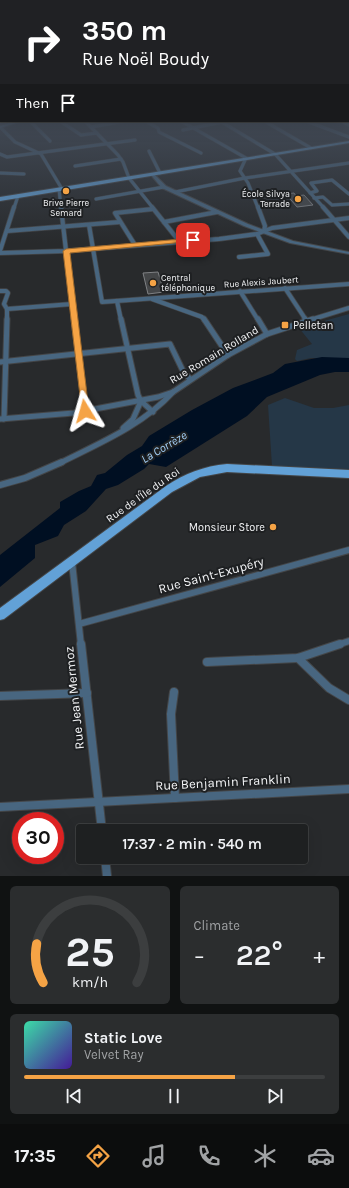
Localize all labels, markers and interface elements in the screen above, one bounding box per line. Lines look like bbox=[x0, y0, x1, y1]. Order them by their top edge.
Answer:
text: 350 m bbox=[82, 14, 167, 47]
icon: right bbox=[16, 16, 68, 68]
text: Rue Noël Boudy bbox=[82, 48, 209, 70]
icon: arrive bbox=[57, 92, 79, 114]
text: Then bbox=[16, 94, 49, 112]
marker: Brive Pierre Semard bbox=[61, 186, 71, 196]
place label: École Silvya Terrade bbox=[242, 188, 290, 209]
marker: École Silvya Terrade bbox=[293, 194, 303, 204]
place label: Brive Pierre Semard bbox=[43, 198, 89, 218]
pin bbox=[176, 223, 210, 257]
icon: arrive bbox=[182, 229, 204, 251]
place label: Central téléphonique bbox=[161, 273, 216, 294]
street label: Rue Alexis Jaubert bbox=[223, 274, 299, 290]
marker: Central téléphonique bbox=[148, 278, 158, 288]
place label: Pelletan bbox=[293, 319, 333, 332]
marker: Pelletan bbox=[280, 320, 290, 330]
street label: Rue Romain Rolland bbox=[167, 323, 261, 387]
position arrow bbox=[64, 390, 106, 432]
water label: La Corrèze bbox=[139, 428, 190, 466]
street label: Rue de l'Île du Roi bbox=[103, 464, 182, 525]
place label: Monsieur Store bbox=[189, 521, 265, 534]
marker: Monsieur Store bbox=[268, 522, 278, 532]
street label: Rue Saint-Exupéry bbox=[157, 554, 265, 596]
street label: Rue Jean Mermoz bbox=[61, 646, 87, 750]
street label: Rue Benjamin Franklin bbox=[155, 771, 291, 793]
speed limit sign: 30 bbox=[12, 812, 64, 864]
text: 17:37 · 2 min · 540 m bbox=[122, 835, 262, 853]
text: Climate bbox=[194, 918, 240, 933]
text: 25 bbox=[65, 928, 114, 976]
text: 22° bbox=[236, 937, 283, 973]
text: − bbox=[194, 943, 205, 969]
text: + bbox=[313, 943, 325, 969]
text: km/h bbox=[72, 974, 108, 991]
text: Static Love bbox=[84, 1029, 162, 1047]
text: Velvet Ray bbox=[84, 1047, 144, 1062]
icon: previous bbox=[63, 1085, 85, 1107]
icon: pause bbox=[163, 1085, 185, 1107]
icon: next bbox=[264, 1085, 286, 1107]
icon: directions bbox=[84, 1142, 112, 1170]
icon: music bbox=[140, 1142, 168, 1170]
icon: phone bbox=[195, 1142, 223, 1170]
icon: climate bbox=[251, 1142, 279, 1170]
icon: car bbox=[307, 1142, 335, 1170]
text: 17:35 bbox=[14, 1145, 56, 1167]

